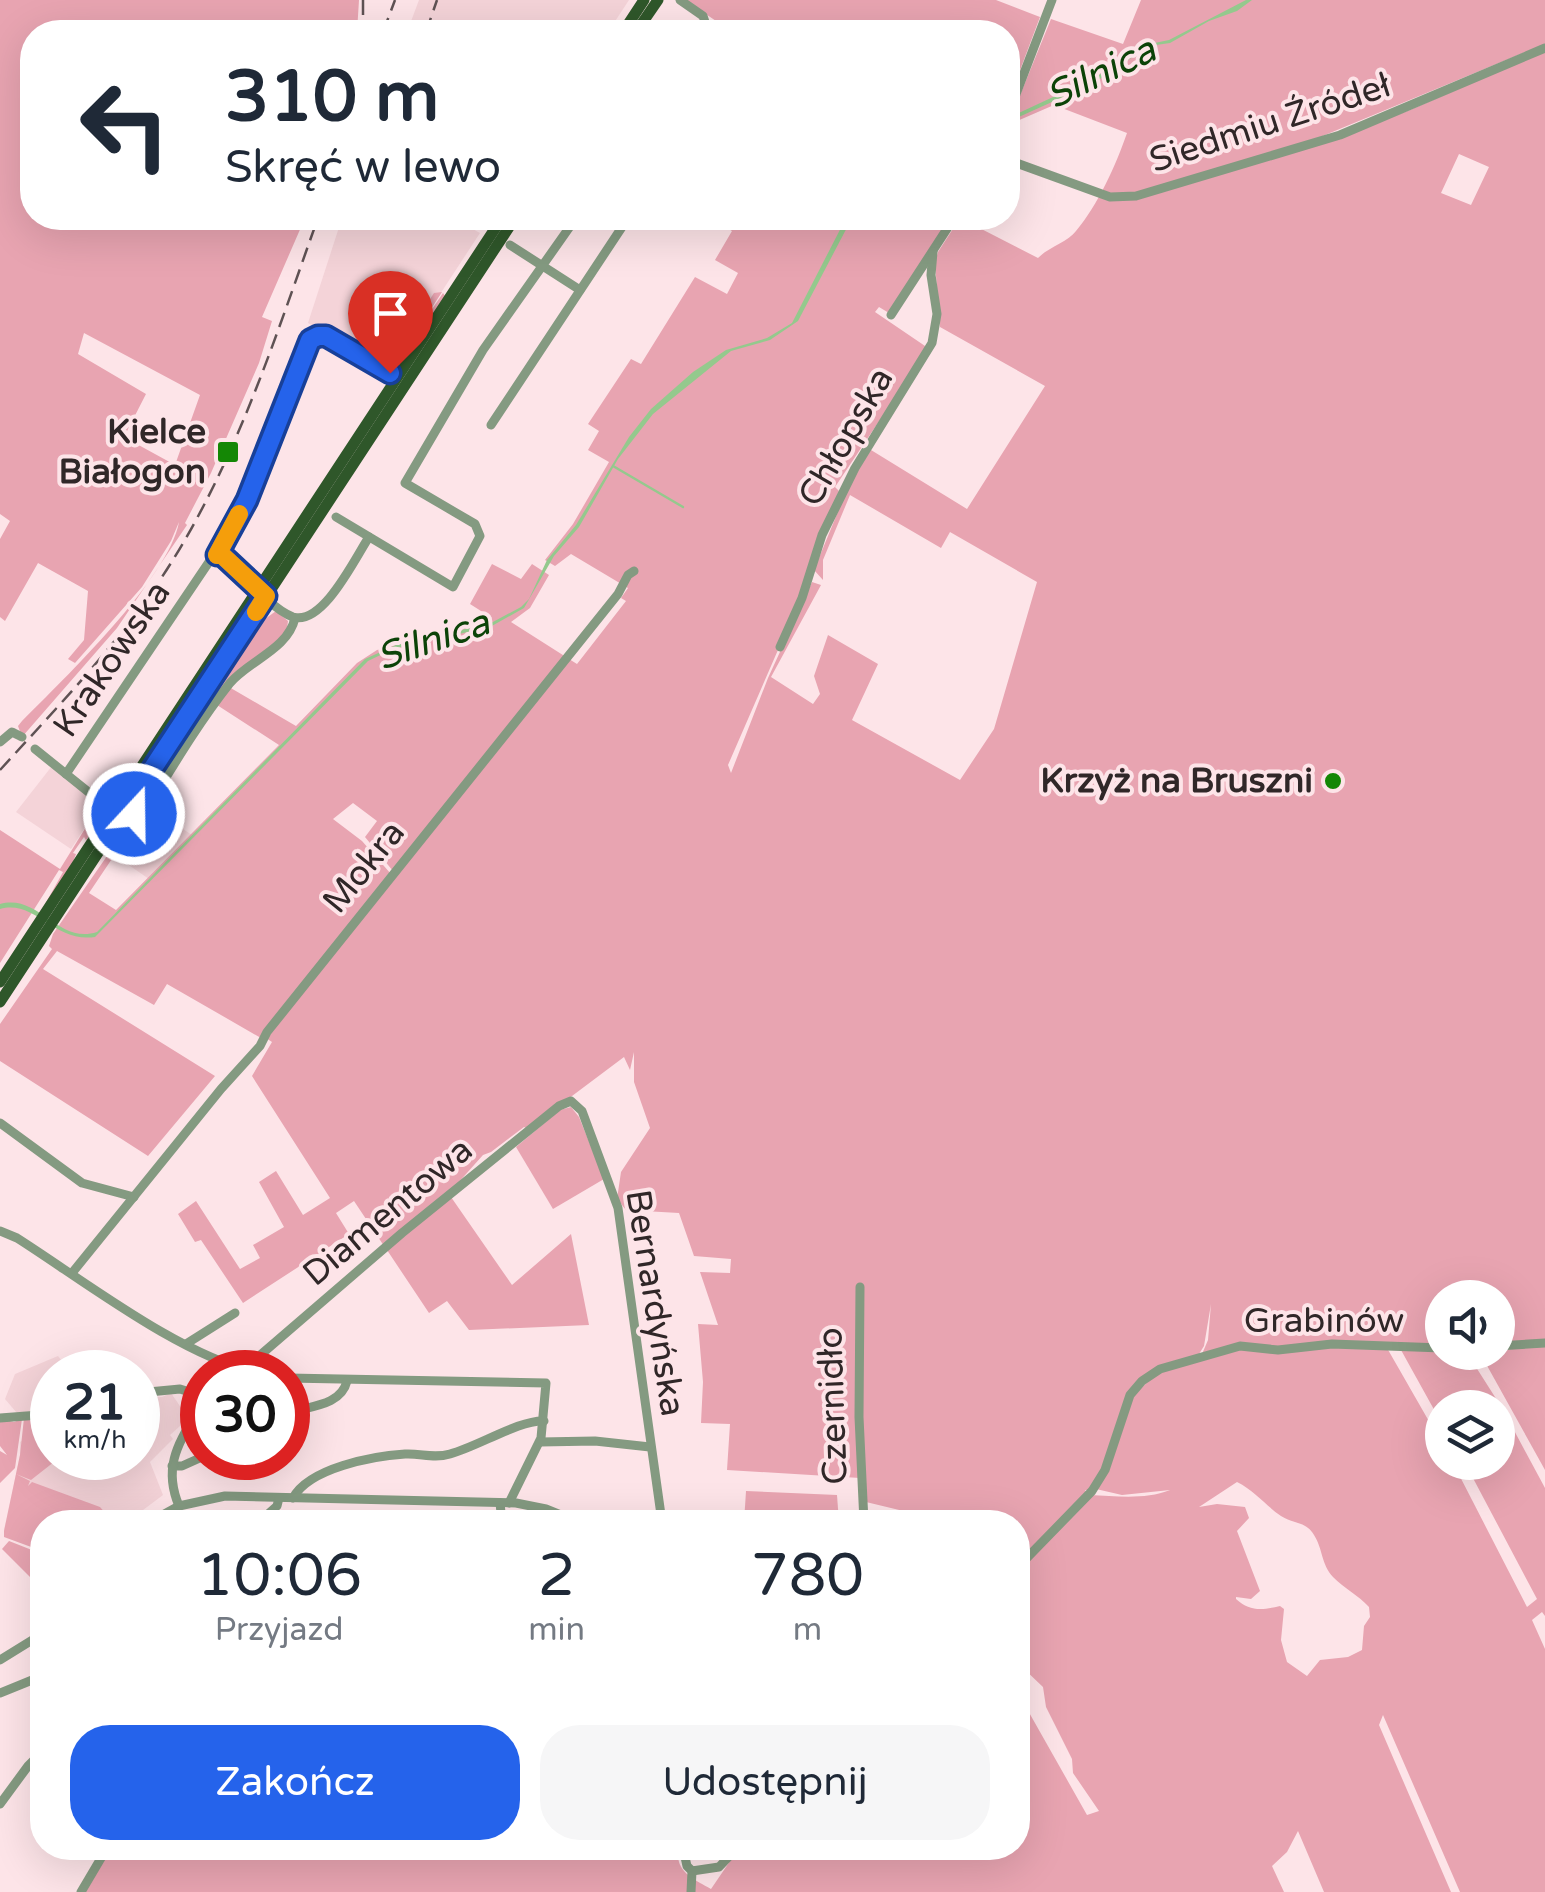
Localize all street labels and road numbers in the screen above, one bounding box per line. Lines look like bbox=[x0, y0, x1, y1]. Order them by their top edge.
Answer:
street label: Siedmiu Źródeł bbox=[1144, 64, 1396, 182]
street label: Chłopska bbox=[789, 360, 903, 514]
street label: Krakowska bbox=[44, 573, 180, 745]
street label: Mokra bbox=[314, 812, 414, 922]
street label: Diamentowa bbox=[295, 1129, 481, 1295]
street label: Bernardyńska bbox=[616, 1187, 694, 1419]
street label: Grabinów bbox=[1244, 1300, 1404, 1342]
street label: Czernidło bbox=[809, 1327, 857, 1485]

